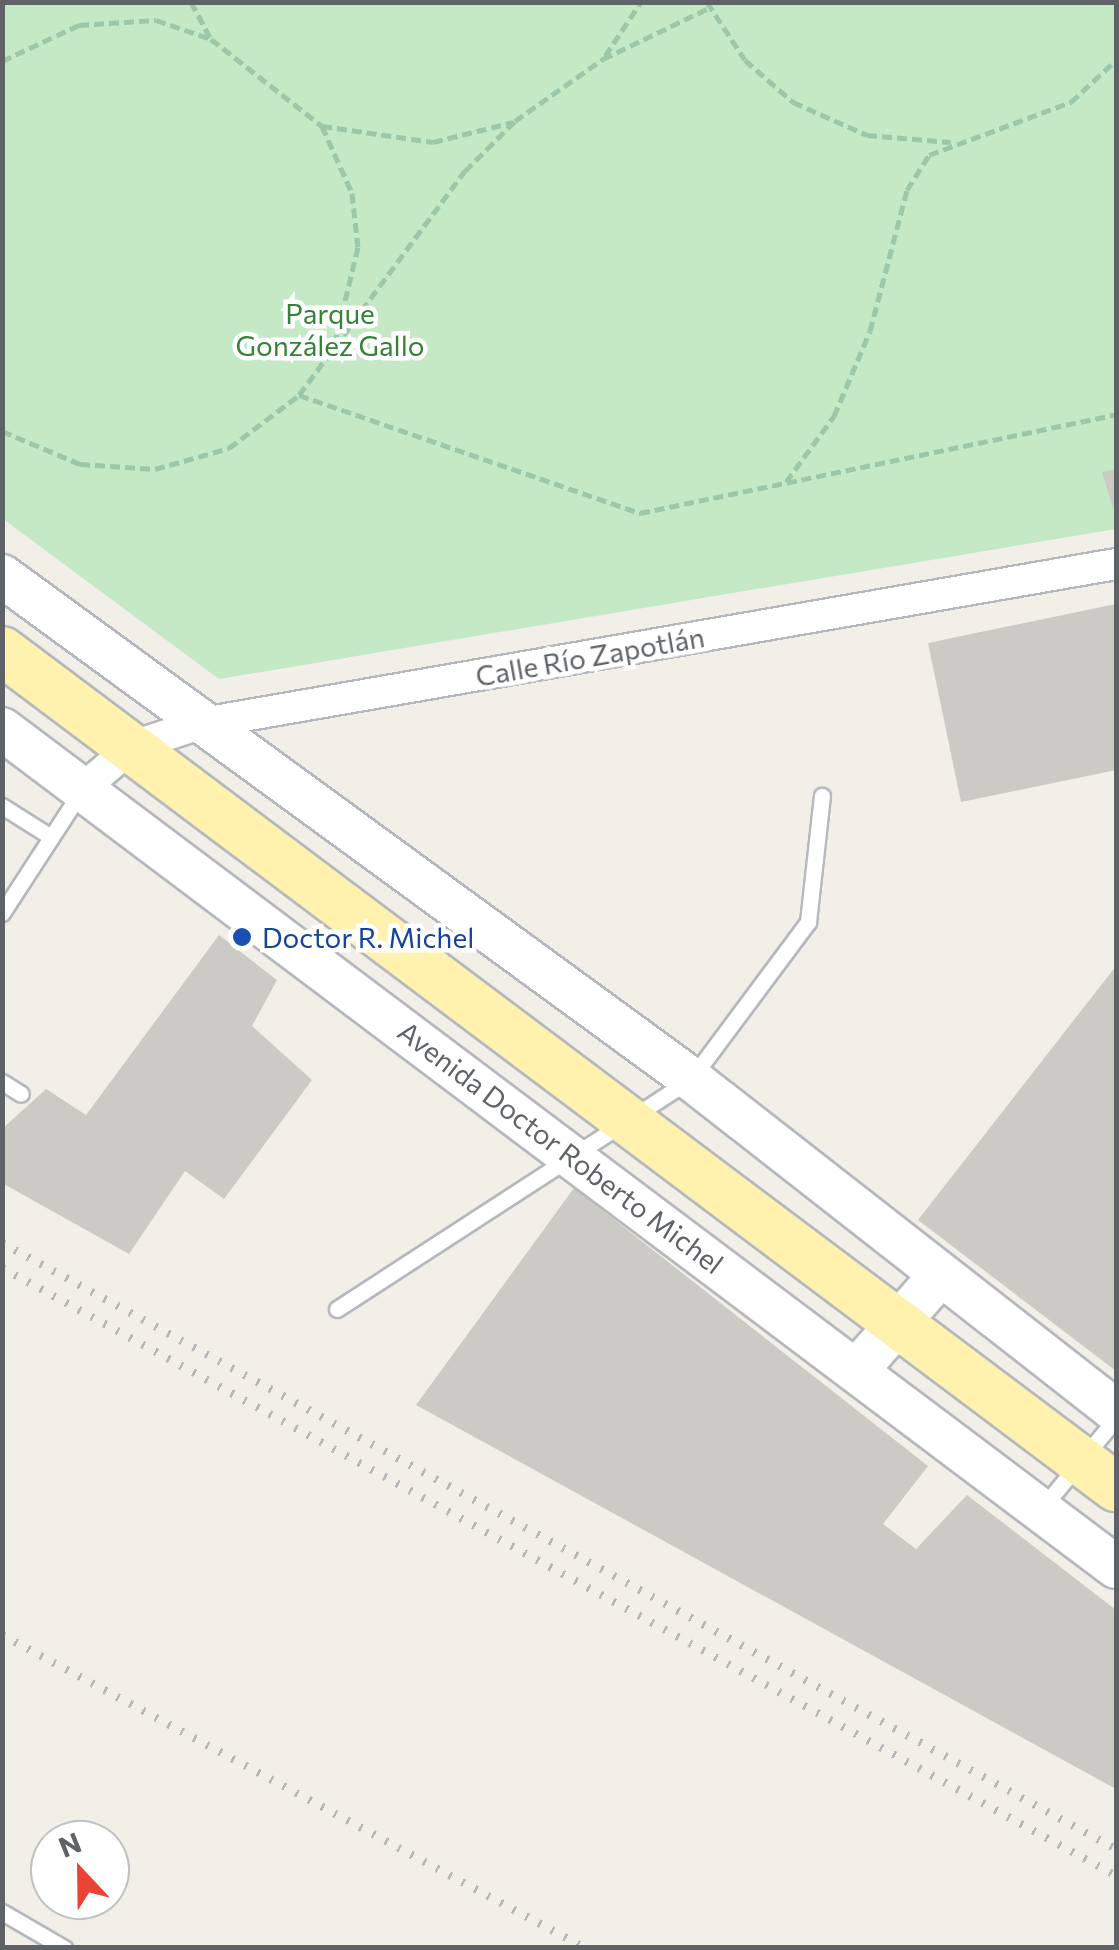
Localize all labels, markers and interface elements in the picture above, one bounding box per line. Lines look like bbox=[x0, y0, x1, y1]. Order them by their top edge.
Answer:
park label: Parque González Gallo bbox=[235, 296, 425, 362]
street label: Calle Río Zapotlán bbox=[473, 619, 707, 693]
place label: Doctor R. Michel bbox=[262, 920, 474, 954]
marker: Doctor R. Michel bbox=[231, 926, 253, 948]
street label: Avenida Doctor Roberto Michel bbox=[392, 1014, 730, 1280]
north arrow bbox=[30, 1820, 130, 1920]
text: N bbox=[53, 1824, 86, 1864]

